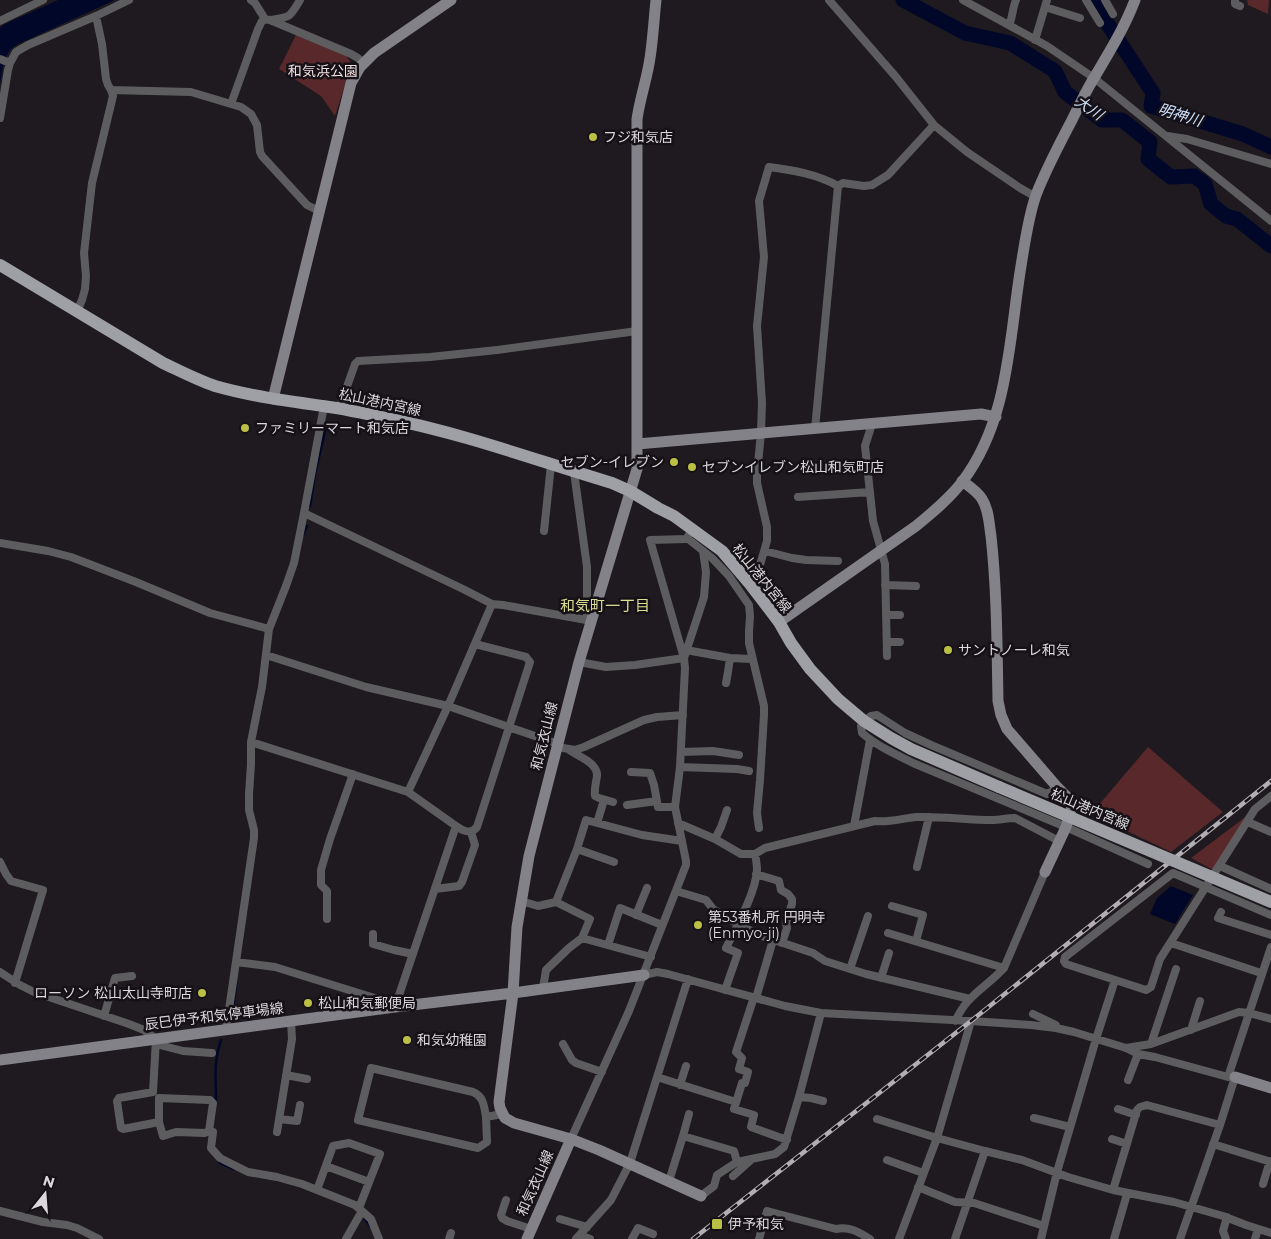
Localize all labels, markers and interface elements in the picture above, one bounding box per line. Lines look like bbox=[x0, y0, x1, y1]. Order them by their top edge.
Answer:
park label: 和気浜公園 bbox=[288, 62, 358, 80]
water label: 大川 bbox=[1072, 91, 1109, 125]
water label: 明神川 bbox=[1156, 99, 1206, 131]
place label: フジ和気店 bbox=[603, 128, 673, 146]
marker: フジ和気店 bbox=[587, 131, 599, 143]
street label: 松山港内宮線 bbox=[337, 384, 423, 420]
place label: ファミリーマート和気店 bbox=[255, 419, 409, 437]
marker: ファミリーマート和気店 bbox=[239, 422, 251, 434]
place label: セブン-イレブン bbox=[561, 453, 664, 471]
marker: セブン-イレブン bbox=[668, 456, 680, 468]
place label: セブンイレブン松山和気町店 bbox=[702, 458, 884, 476]
marker: セブンイレブン松山和気町店 bbox=[686, 461, 698, 473]
street label: 松山港内宮線 bbox=[729, 540, 795, 616]
district label: 和気町一丁目 bbox=[560, 596, 650, 615]
place label: サントノーレ和気 bbox=[958, 641, 1070, 659]
marker: サントノーレ和気 bbox=[942, 644, 954, 656]
street label: 和気衣山線 bbox=[527, 700, 561, 772]
street label: 松山港内宮線 bbox=[1048, 784, 1132, 834]
place label: 第53番札所 円明寺 (Enmyo-ji) bbox=[708, 908, 825, 942]
marker: 第53番札所 円明寺 (Enmyo-ji) bbox=[692, 919, 704, 931]
place label: ローソン 松山太山寺町店 bbox=[34, 984, 192, 1002]
marker: ローソン 松山太山寺町店 bbox=[196, 987, 208, 999]
place label: 松山和気郵便局 bbox=[318, 994, 416, 1012]
marker: 松山和気郵便局 bbox=[302, 997, 314, 1009]
street label: 辰巳伊予和気停車場線 bbox=[143, 999, 285, 1033]
place label: 和気幼稚園 bbox=[417, 1031, 487, 1049]
marker: 和気幼稚園 bbox=[401, 1034, 413, 1046]
street label: 和気衣山線 bbox=[513, 1147, 557, 1219]
north arrow bbox=[20, 1169, 70, 1219]
text: N bbox=[41, 1171, 57, 1192]
place label: 伊予和気 bbox=[728, 1215, 784, 1233]
marker: 伊予和気 bbox=[710, 1217, 724, 1231]

